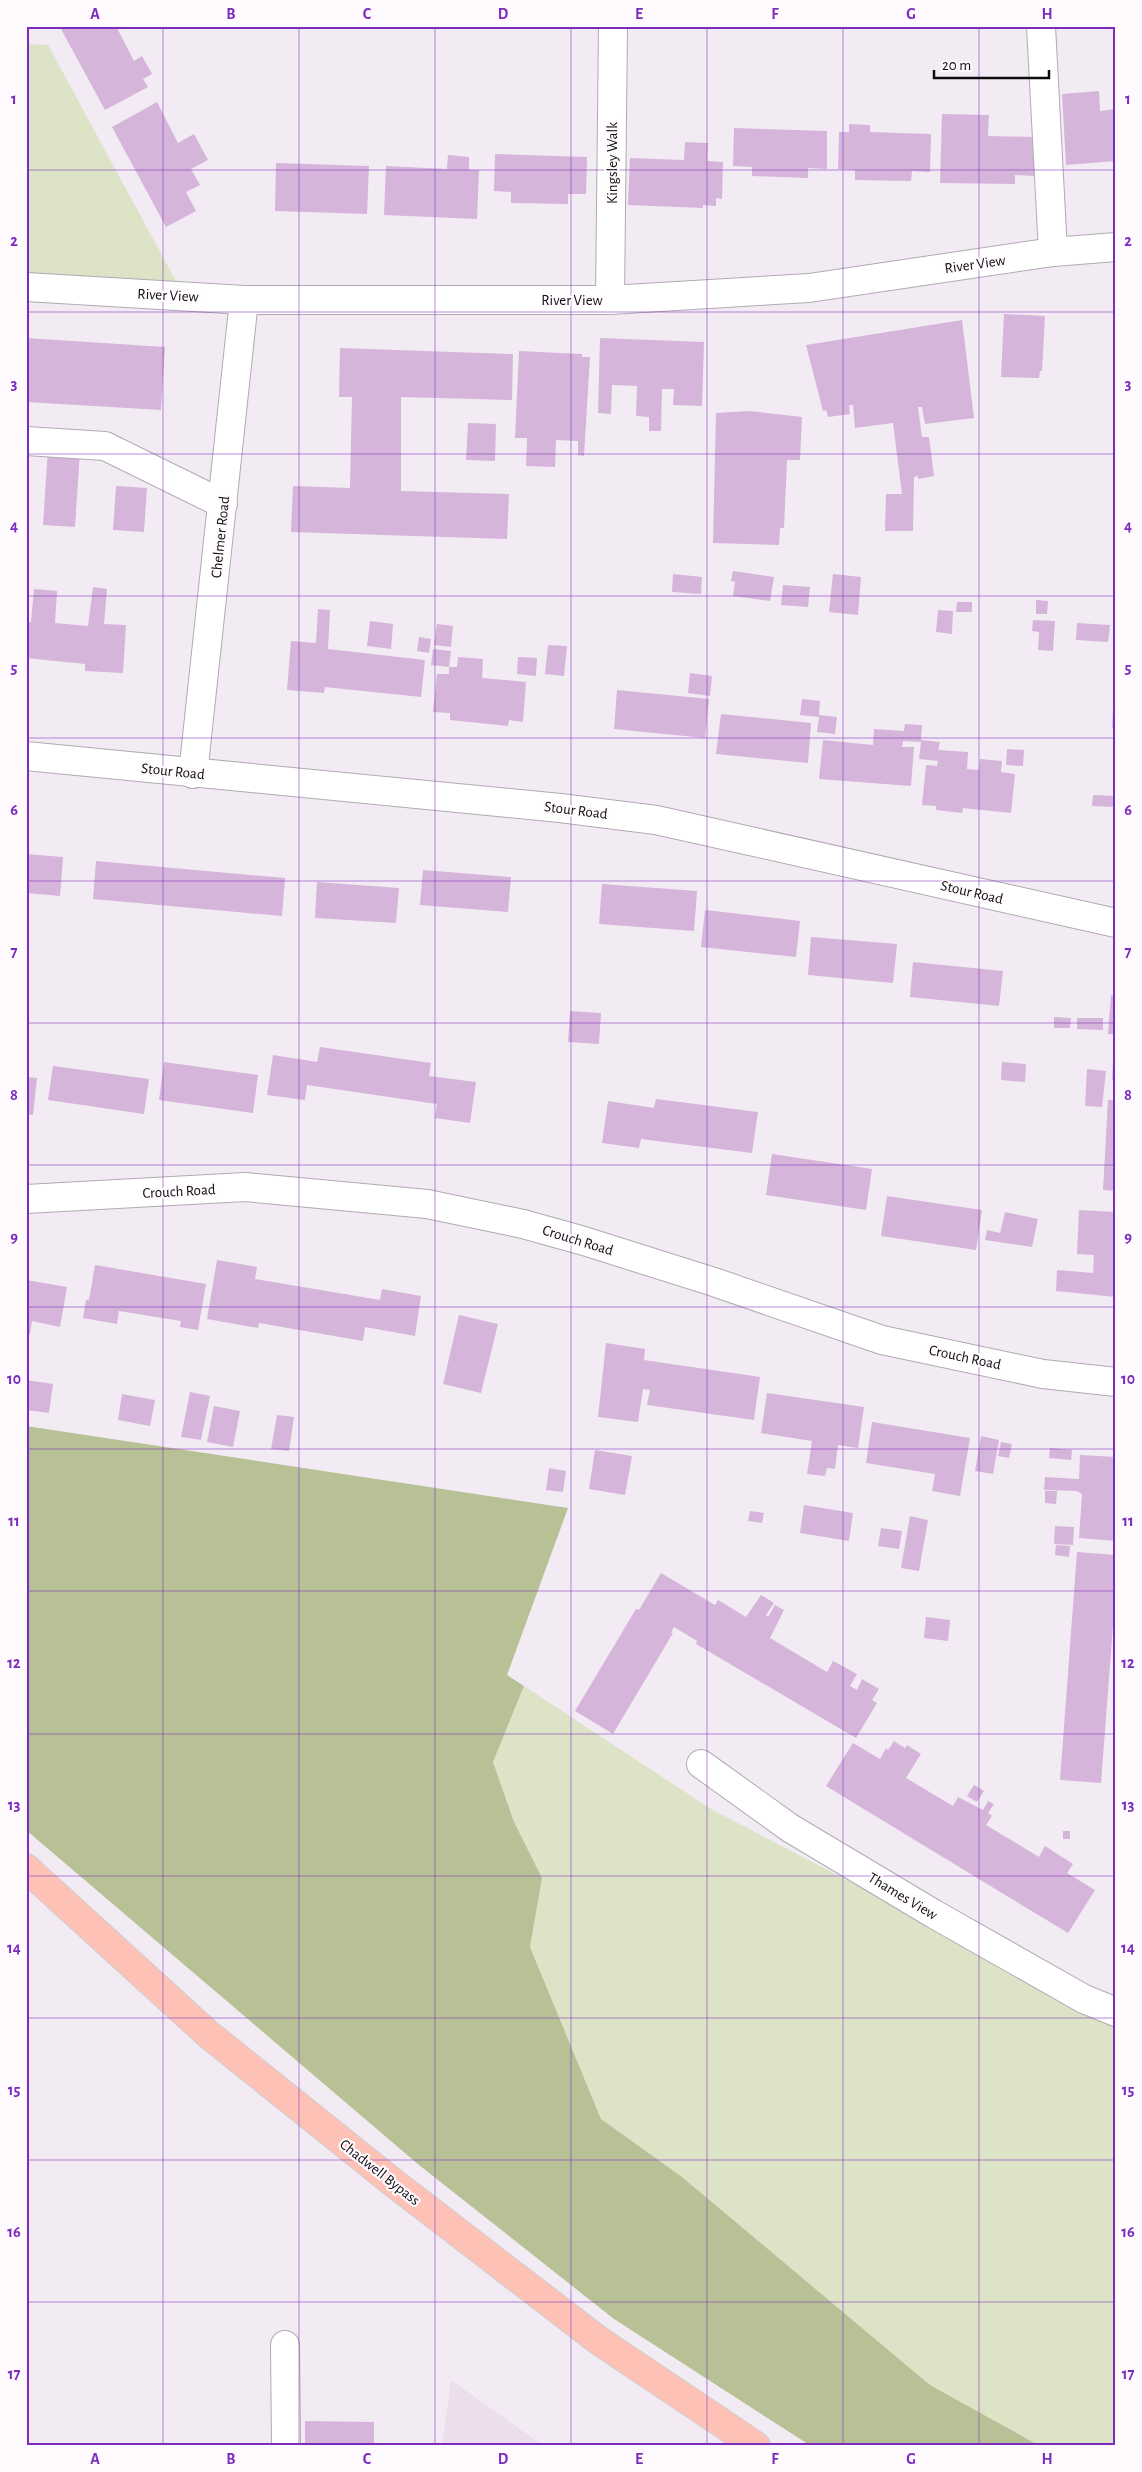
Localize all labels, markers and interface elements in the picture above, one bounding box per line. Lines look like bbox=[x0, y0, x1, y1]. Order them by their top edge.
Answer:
text: A bbox=[90, 6, 100, 22]
text: B bbox=[226, 6, 236, 22]
text: C bbox=[363, 6, 372, 22]
text: D bbox=[498, 6, 509, 22]
text: E bbox=[635, 6, 643, 22]
text: F bbox=[771, 6, 779, 22]
text: G bbox=[906, 6, 916, 22]
text: H bbox=[1041, 6, 1053, 22]
scale bar bbox=[934, 48, 1050, 80]
text: 20 m bbox=[942, 58, 971, 73]
text: 1 bbox=[11, 91, 17, 107]
text: 1 bbox=[1125, 91, 1131, 107]
street label: Kingsley Walk bbox=[605, 122, 620, 204]
text: 2 bbox=[10, 233, 18, 249]
text: 2 bbox=[1124, 233, 1132, 249]
street label: River View bbox=[944, 253, 1007, 276]
street label: River View bbox=[137, 286, 199, 305]
street label: River View bbox=[541, 293, 603, 308]
text: 3 bbox=[11, 376, 18, 392]
text: 3 bbox=[1125, 376, 1132, 392]
street label: Chelmer Road bbox=[209, 495, 232, 579]
text: 4 bbox=[10, 518, 18, 534]
text: 4 bbox=[1124, 518, 1132, 534]
text: 5 bbox=[11, 660, 18, 676]
text: 5 bbox=[1125, 660, 1132, 676]
street label: Stour Road bbox=[140, 761, 206, 782]
street label: Stour Road bbox=[543, 799, 609, 822]
text: 6 bbox=[10, 802, 18, 818]
text: 6 bbox=[1124, 802, 1132, 818]
street label: Stour Road bbox=[939, 878, 1005, 907]
text: 7 bbox=[11, 944, 18, 960]
text: 7 bbox=[1125, 944, 1132, 960]
text: 8 bbox=[10, 1087, 18, 1103]
text: 8 bbox=[1124, 1087, 1132, 1103]
street label: Crouch Road bbox=[142, 1182, 216, 1201]
street label: Crouch Road bbox=[541, 1223, 615, 1258]
text: 9 bbox=[10, 1229, 18, 1245]
text: 9 bbox=[1124, 1229, 1132, 1245]
street label: Crouch Road bbox=[928, 1343, 1002, 1372]
text: 10 bbox=[7, 1371, 21, 1387]
text: 10 bbox=[1121, 1371, 1135, 1387]
text: 11 bbox=[8, 1513, 20, 1529]
text: 11 bbox=[1122, 1513, 1134, 1529]
text: 12 bbox=[7, 1655, 21, 1671]
text: 12 bbox=[1121, 1655, 1135, 1671]
text: 13 bbox=[8, 1797, 20, 1813]
text: 13 bbox=[1122, 1797, 1134, 1813]
street label: Thames View bbox=[866, 1870, 940, 1923]
text: 14 bbox=[7, 1940, 21, 1956]
text: 14 bbox=[1121, 1940, 1135, 1956]
text: 15 bbox=[8, 2082, 20, 2098]
text: 15 bbox=[1122, 2082, 1134, 2098]
street label: Chadwell Bypass bbox=[337, 2137, 423, 2208]
text: 16 bbox=[7, 2224, 21, 2240]
text: 16 bbox=[1121, 2224, 1135, 2240]
text: 17 bbox=[8, 2366, 20, 2382]
text: 17 bbox=[1122, 2366, 1134, 2382]
text: A bbox=[90, 2451, 100, 2467]
text: B bbox=[226, 2451, 236, 2467]
text: C bbox=[363, 2451, 372, 2467]
text: D bbox=[498, 2451, 509, 2467]
text: E bbox=[635, 2451, 643, 2467]
text: F bbox=[771, 2451, 779, 2467]
text: G bbox=[906, 2451, 916, 2467]
text: H bbox=[1041, 2451, 1053, 2467]

